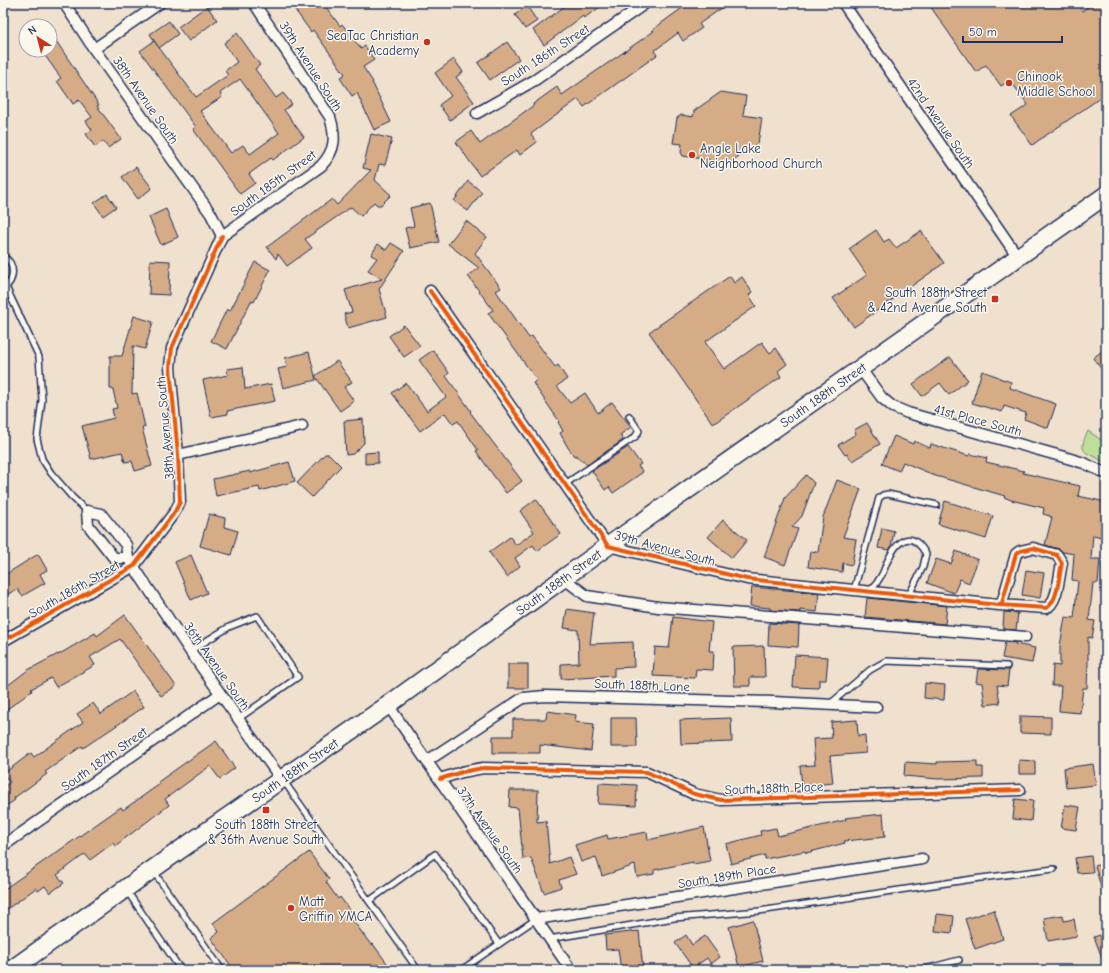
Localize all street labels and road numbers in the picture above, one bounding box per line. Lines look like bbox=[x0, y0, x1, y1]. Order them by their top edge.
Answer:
street label: 39th Avenue South bbox=[276, 18, 346, 114]
street label: South 186th Street bbox=[498, 20, 593, 89]
street label: 38th Avenue South bbox=[110, 53, 182, 147]
street label: 42nd Avenue South bbox=[904, 75, 978, 171]
street label: South 185th Street bbox=[227, 146, 320, 219]
street label: South 188th Street bbox=[777, 358, 870, 430]
street label: 38th Avenue South bbox=[153, 376, 177, 480]
street label: 41st Place South bbox=[932, 401, 1024, 439]
street label: 39th Avenue South bbox=[613, 527, 717, 569]
street label: South 188th Street bbox=[513, 545, 605, 618]
street label: South 186th Street bbox=[26, 556, 123, 621]
street label: 36th Avenue South bbox=[181, 619, 253, 713]
street label: South 188th Lane bbox=[594, 676, 691, 694]
street label: South 187th Street bbox=[58, 723, 151, 794]
street label: South 188th Street bbox=[248, 734, 342, 805]
street label: South 188th Place bbox=[724, 779, 824, 797]
street label: 37th Avenue South bbox=[454, 783, 526, 877]
street label: South 189th Place bbox=[677, 861, 778, 891]

